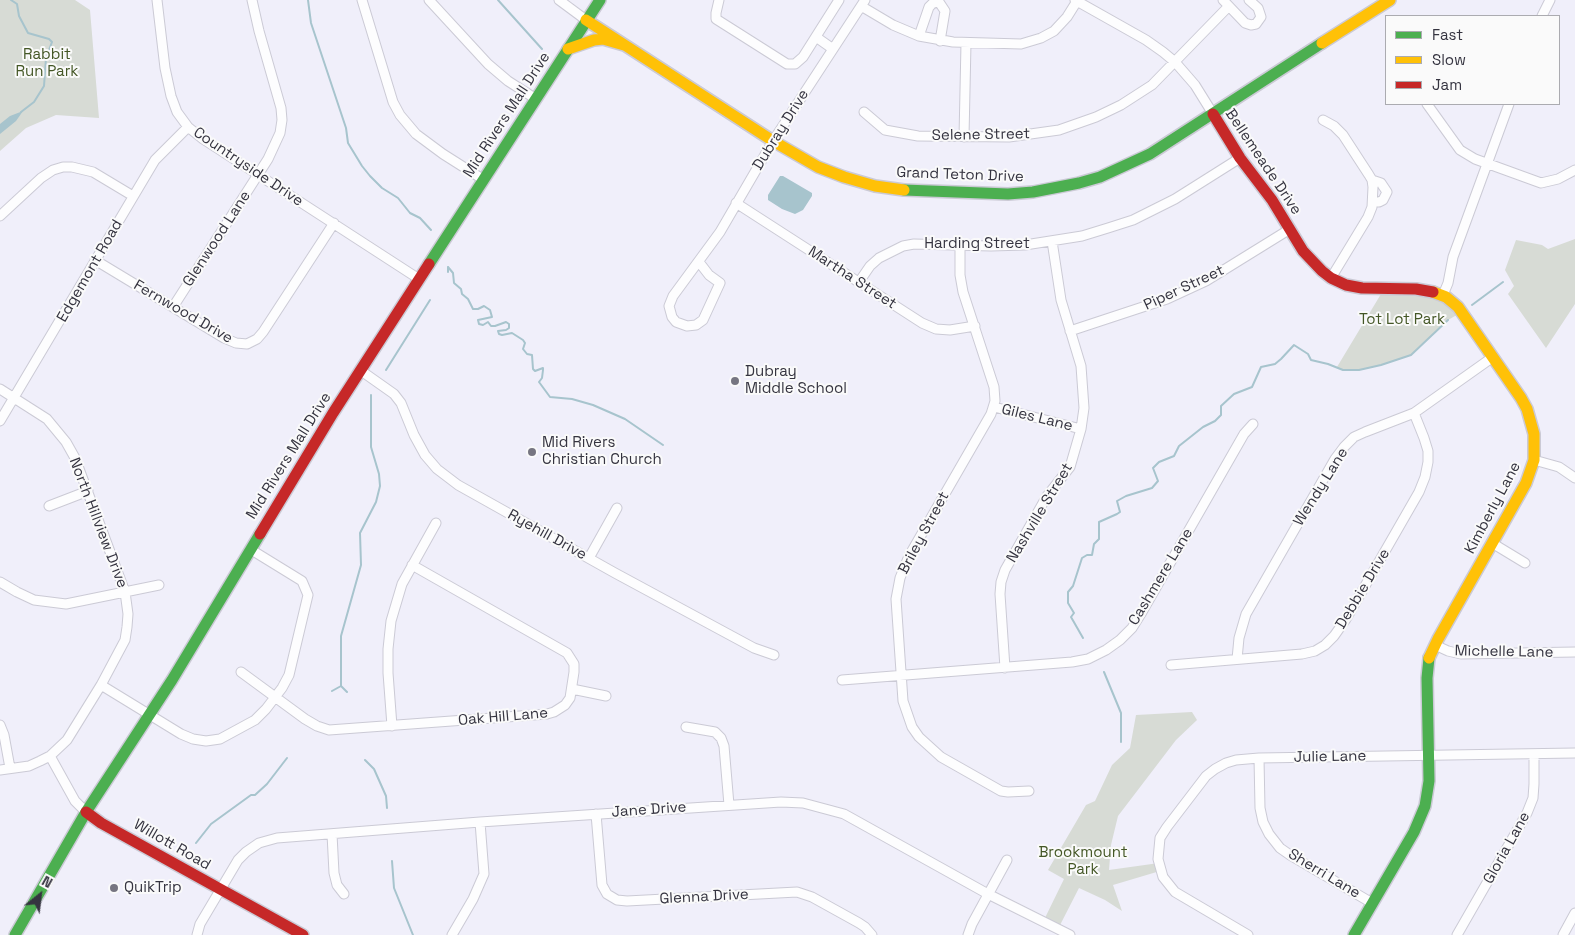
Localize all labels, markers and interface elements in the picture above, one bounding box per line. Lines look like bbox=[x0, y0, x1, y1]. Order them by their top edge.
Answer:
legend bbox=[1385, 15, 1560, 105]
text: Fast bbox=[1432, 25, 1463, 44]
park label: Rabbit Run Park bbox=[16, 46, 78, 81]
street label: Mid Rivers Mall Drive bbox=[460, 49, 554, 181]
text: Slow bbox=[1432, 50, 1466, 69]
text: Jam bbox=[1432, 75, 1462, 94]
street label: Dubray Drive bbox=[749, 86, 813, 174]
street label: Bellemeade Drive bbox=[1221, 106, 1305, 218]
street label: Countryside Drive bbox=[190, 124, 306, 210]
street label: Selene Street bbox=[932, 125, 1030, 145]
street label: Grand Teton Drive bbox=[896, 164, 1024, 186]
street label: Glenwood Lane bbox=[179, 188, 255, 290]
street label: Edgemont Road bbox=[53, 217, 127, 325]
street label: Harding Street bbox=[924, 235, 1030, 253]
street label: Martha Street bbox=[804, 243, 900, 313]
street label: Piper Street bbox=[1141, 262, 1227, 314]
street label: Fernwood Drive bbox=[130, 276, 236, 348]
park label: Tot Lot Park bbox=[1359, 311, 1445, 329]
place label: Dubray Middle School bbox=[745, 363, 847, 398]
marker: Dubray Middle School bbox=[729, 375, 741, 387]
street label: Mid Rivers Mall Drive bbox=[243, 389, 335, 523]
street label: Giles Lane bbox=[1000, 400, 1074, 436]
place label: Mid Rivers Christian Church bbox=[542, 434, 662, 469]
street label: Wendy Lane bbox=[1290, 445, 1352, 529]
marker: Mid Rivers Christian Church bbox=[526, 446, 538, 458]
street label: North Hillview Drive bbox=[65, 455, 131, 591]
street label: Kimberly Lane bbox=[1461, 459, 1525, 557]
street label: Nashville Street bbox=[1003, 460, 1077, 566]
street label: Briley Street bbox=[895, 489, 953, 577]
street label: Ryehill Drive bbox=[504, 506, 590, 564]
street label: Cashmere Lane bbox=[1125, 525, 1197, 629]
street label: Debbie Drive bbox=[1332, 546, 1394, 632]
street label: Michelle Lane bbox=[1455, 642, 1553, 662]
street label: Oak Hill Lane bbox=[457, 704, 549, 730]
street label: Julie Lane bbox=[1294, 747, 1366, 767]
street label: Jane Drive bbox=[611, 798, 687, 822]
street label: Gloria Lane bbox=[1480, 809, 1534, 887]
street label: Willott Road bbox=[130, 816, 214, 874]
park label: Brookmount Park bbox=[1038, 844, 1128, 879]
street label: Sherri Lane bbox=[1285, 845, 1363, 903]
north arrow bbox=[15, 870, 65, 920]
text: N bbox=[39, 872, 56, 892]
place label: QuikTrip bbox=[124, 879, 182, 897]
marker: QuikTrip bbox=[108, 882, 120, 894]
street label: Glenna Drive bbox=[659, 886, 749, 908]

